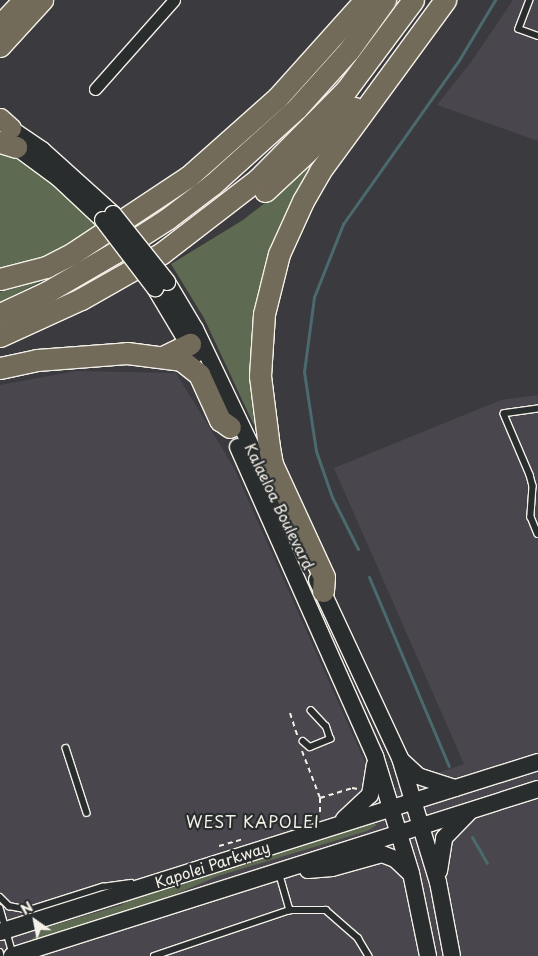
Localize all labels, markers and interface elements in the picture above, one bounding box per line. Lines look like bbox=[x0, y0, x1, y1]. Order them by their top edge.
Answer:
street label: Kalaeloa Boulevard bbox=[242, 440, 318, 572]
district label: WEST KAPOLEI bbox=[184, 811, 322, 831]
street label: Kapolei Parkway bbox=[151, 837, 273, 891]
north arrow bbox=[10, 896, 60, 946]
text: N bbox=[16, 896, 37, 920]

